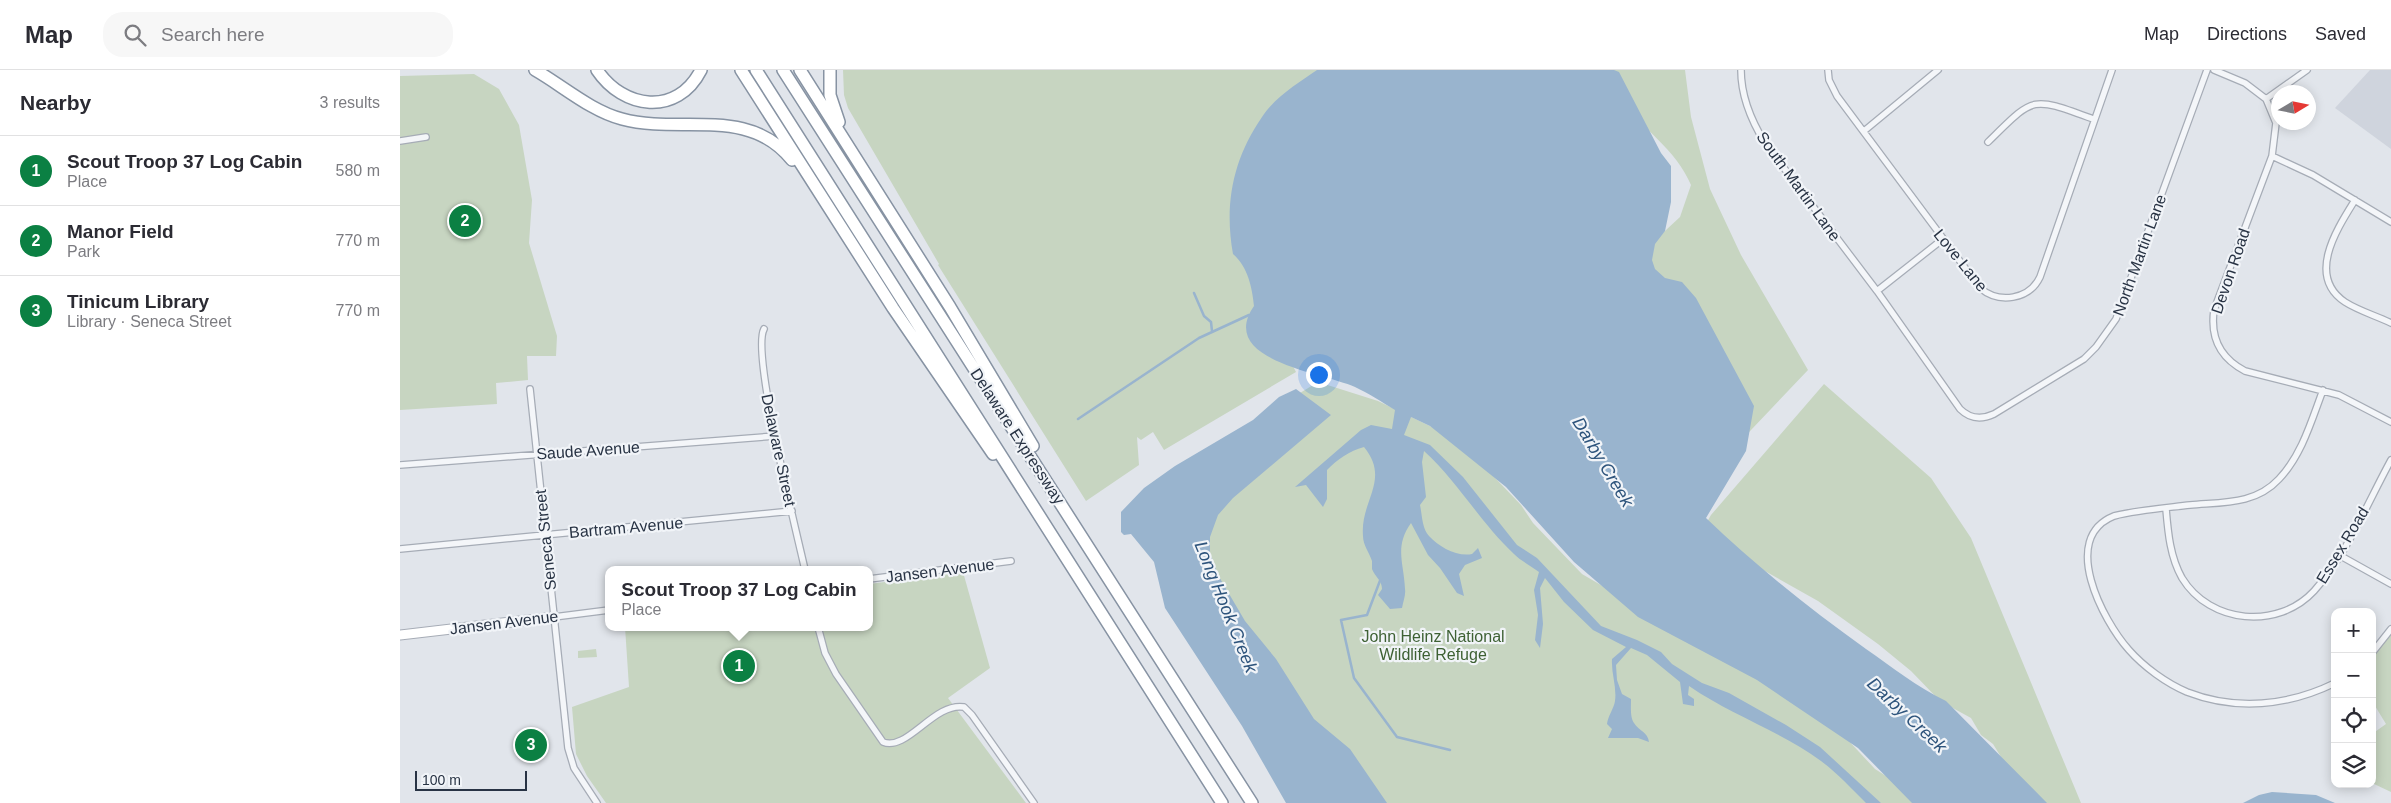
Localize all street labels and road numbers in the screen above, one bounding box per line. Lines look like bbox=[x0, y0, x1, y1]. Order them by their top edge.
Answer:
street label: South Martin Lane bbox=[1753, 128, 1844, 244]
street label: North Martin Lane bbox=[2110, 192, 2169, 318]
street label: Love Lane bbox=[1930, 226, 1991, 295]
street label: Devon Road bbox=[2208, 226, 2253, 316]
street label: Delaware Expressway bbox=[967, 365, 1068, 507]
street label: Delaware Street bbox=[758, 392, 799, 509]
street label: Saude Avenue bbox=[536, 438, 641, 463]
street label: Seneca Street bbox=[532, 488, 559, 591]
street label: Essex Road bbox=[2313, 504, 2372, 587]
street label: Bartram Avenue bbox=[568, 514, 684, 541]
street label: Jansen Avenue bbox=[885, 555, 995, 586]
street label: Jansen Avenue bbox=[449, 607, 559, 638]

